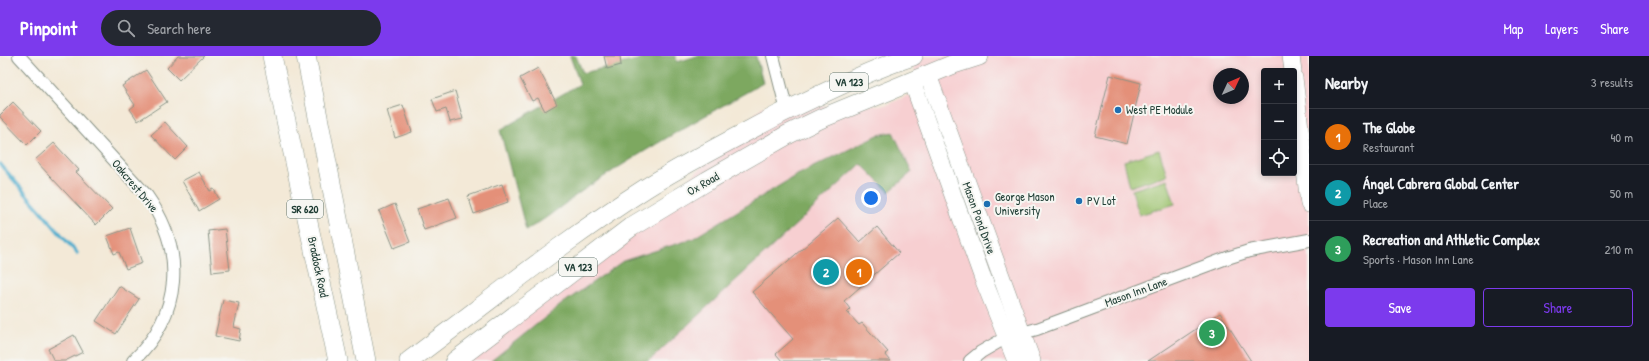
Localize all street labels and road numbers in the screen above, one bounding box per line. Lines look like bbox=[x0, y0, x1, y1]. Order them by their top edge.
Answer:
road number: VA 123 bbox=[830, 73, 868, 91]
street label: Oakcrest Drive bbox=[108, 156, 163, 216]
street label: Ox Road bbox=[684, 167, 722, 200]
street label: Mason Pond Drive bbox=[959, 179, 1000, 256]
road number: SR 620 bbox=[287, 200, 323, 218]
street label: Braddock Road bbox=[304, 235, 333, 299]
road number: VA 123 bbox=[559, 258, 597, 276]
street label: Mason Inn Lane bbox=[1102, 272, 1170, 311]

